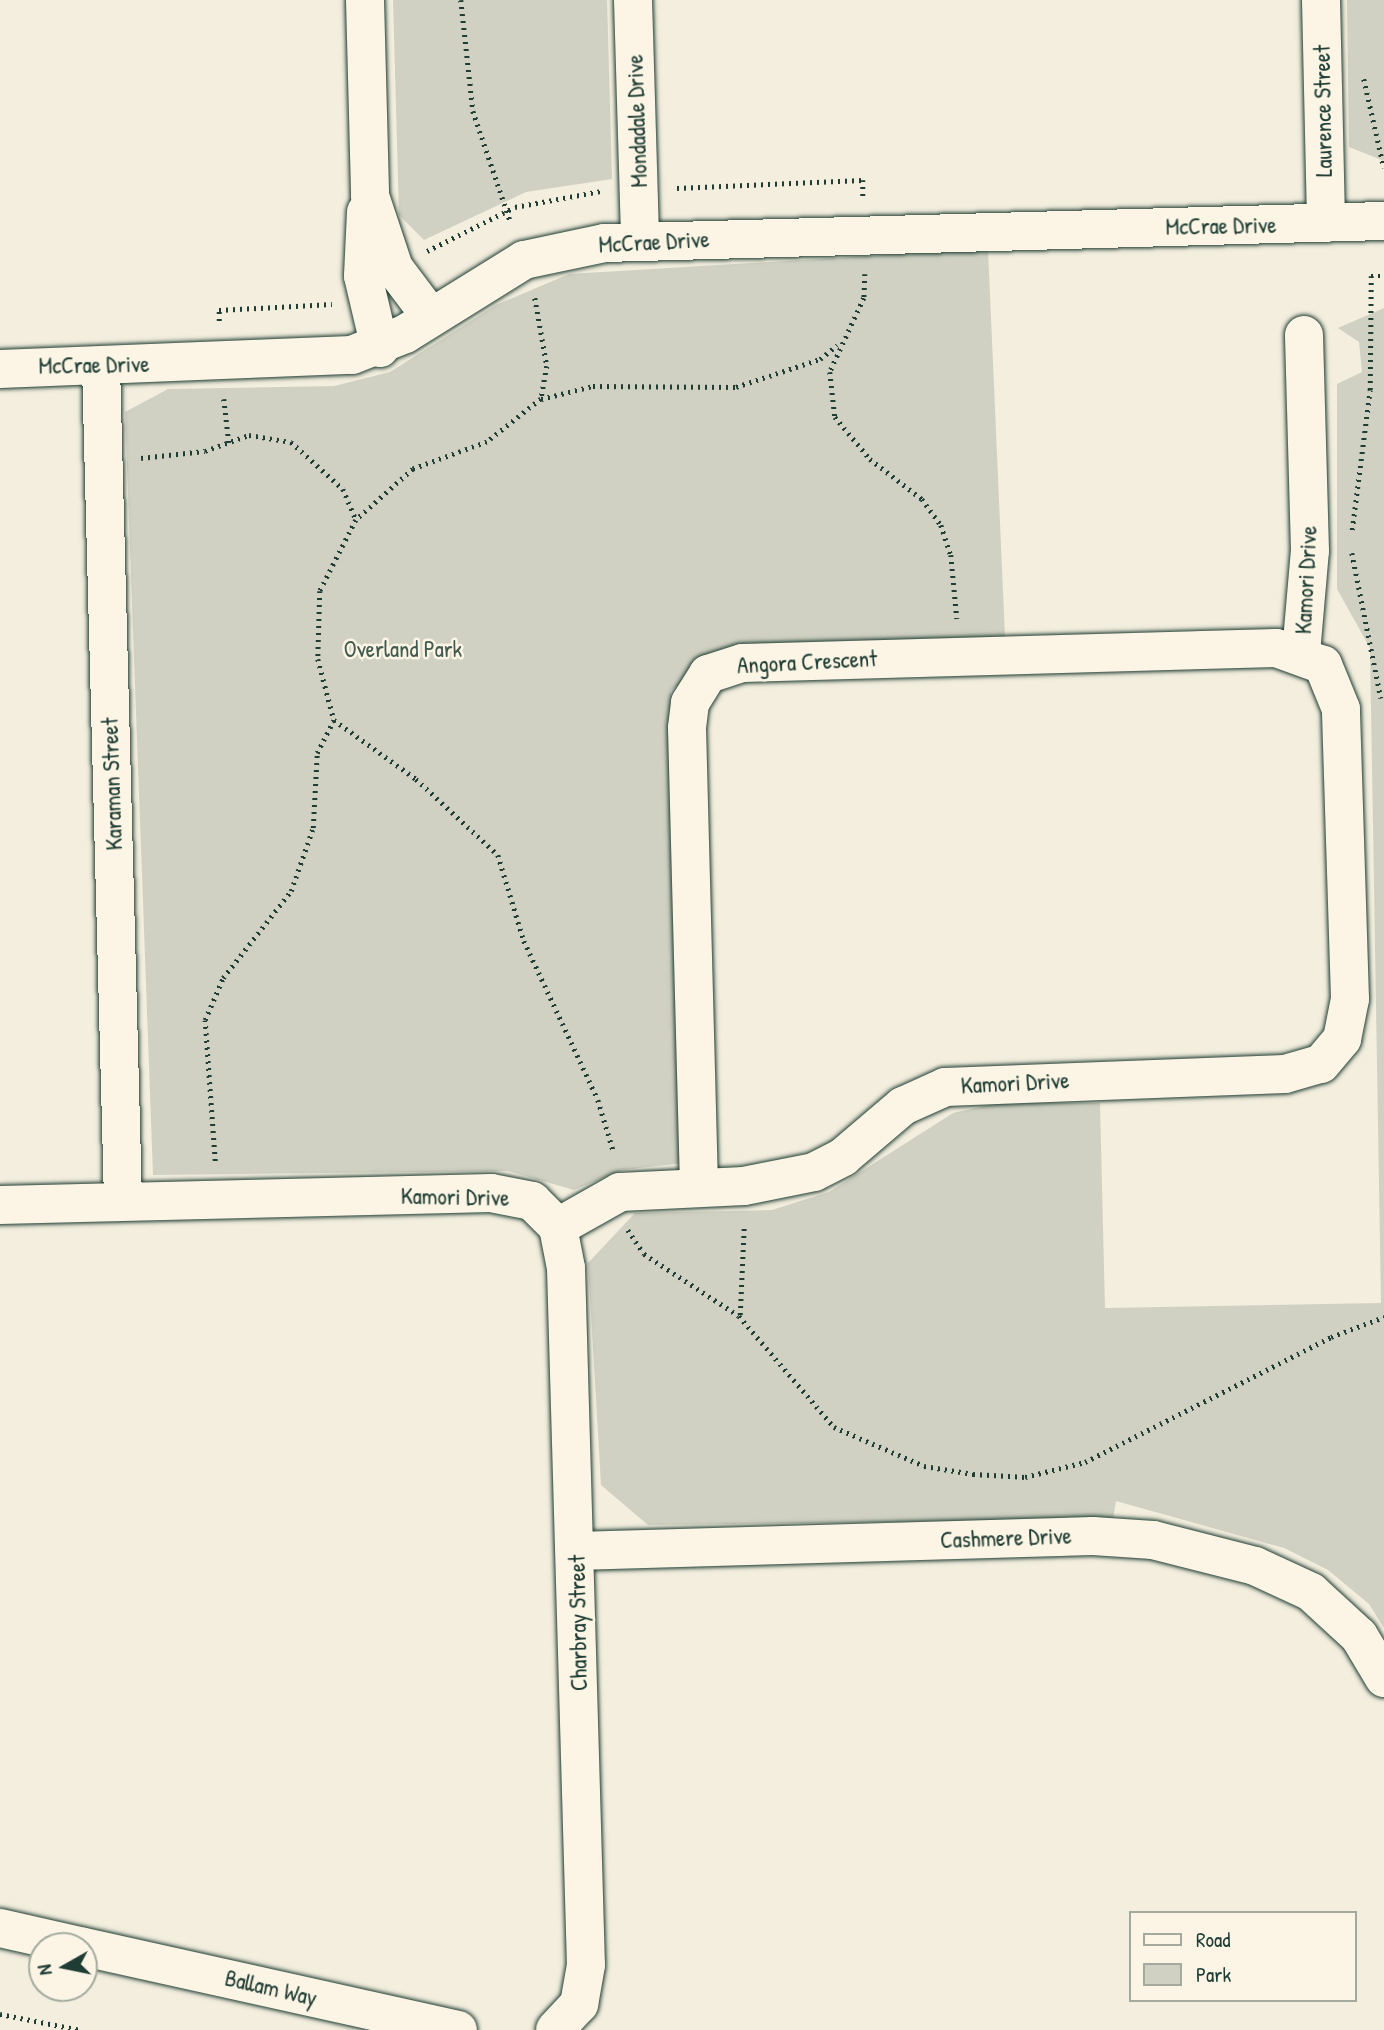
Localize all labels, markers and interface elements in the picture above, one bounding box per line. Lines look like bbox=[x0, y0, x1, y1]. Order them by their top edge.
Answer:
street label: Laurence Street bbox=[1308, 45, 1338, 177]
street label: Mondadale Drive bbox=[621, 54, 653, 188]
street label: McCrae Drive bbox=[1165, 211, 1277, 241]
street label: McCrae Drive bbox=[598, 225, 710, 259]
street label: McCrae Drive bbox=[38, 350, 150, 380]
street label: Kamori Drive bbox=[1289, 525, 1323, 635]
park label: Overland Park bbox=[344, 635, 462, 663]
street label: Angora Crescent bbox=[736, 645, 878, 679]
street label: Karaman Street bbox=[96, 717, 128, 851]
street label: Kamori Drive bbox=[960, 1066, 1070, 1100]
street label: Kamori Drive bbox=[400, 1182, 510, 1212]
street label: Cashmere Drive bbox=[940, 1522, 1072, 1554]
street label: Charbray Street bbox=[563, 1555, 593, 1691]
legend bbox=[1128, 1911, 1356, 2002]
text: Road bbox=[1196, 1925, 1230, 1954]
north arrow bbox=[28, 1932, 98, 2002]
text: Park bbox=[1196, 1960, 1231, 1989]
text: N bbox=[31, 1963, 58, 1977]
street label: Ballam Way bbox=[222, 1964, 320, 2012]

